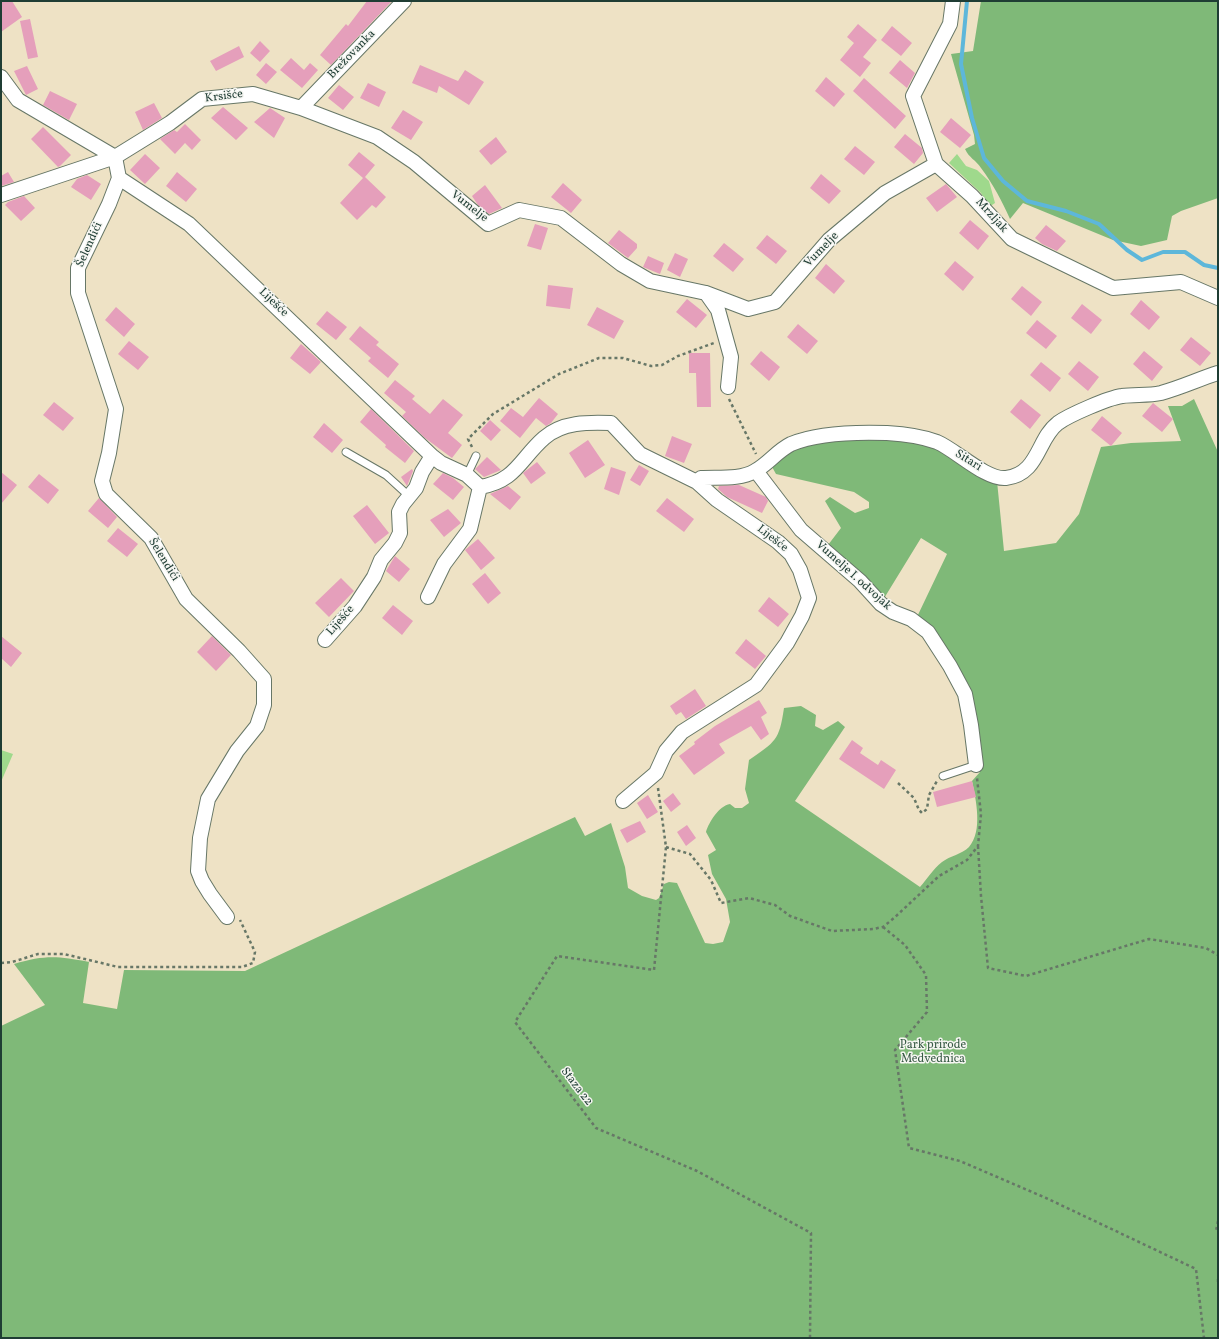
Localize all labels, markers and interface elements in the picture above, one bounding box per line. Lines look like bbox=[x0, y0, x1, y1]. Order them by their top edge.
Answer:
street label: Brežovanka bbox=[325, 28, 379, 82]
street label: Krsišće bbox=[204, 88, 244, 106]
street label: Vumelje bbox=[447, 188, 491, 226]
street label: Mrzljak bbox=[972, 196, 1010, 236]
street label: Šelendići bbox=[74, 220, 106, 270]
street label: Vumelje bbox=[802, 229, 842, 271]
street label: Liješće bbox=[255, 285, 291, 321]
street label: Sitari bbox=[952, 447, 984, 475]
street label: Liješće bbox=[754, 522, 790, 556]
street label: Šelendići bbox=[144, 536, 182, 584]
street label: Vumelje I. odvojak bbox=[812, 538, 894, 614]
street label: Liješće bbox=[324, 603, 358, 639]
park label: Park prirode Medvednica bbox=[900, 1039, 966, 1067]
street label: Staza 22 bbox=[557, 1065, 595, 1109]

